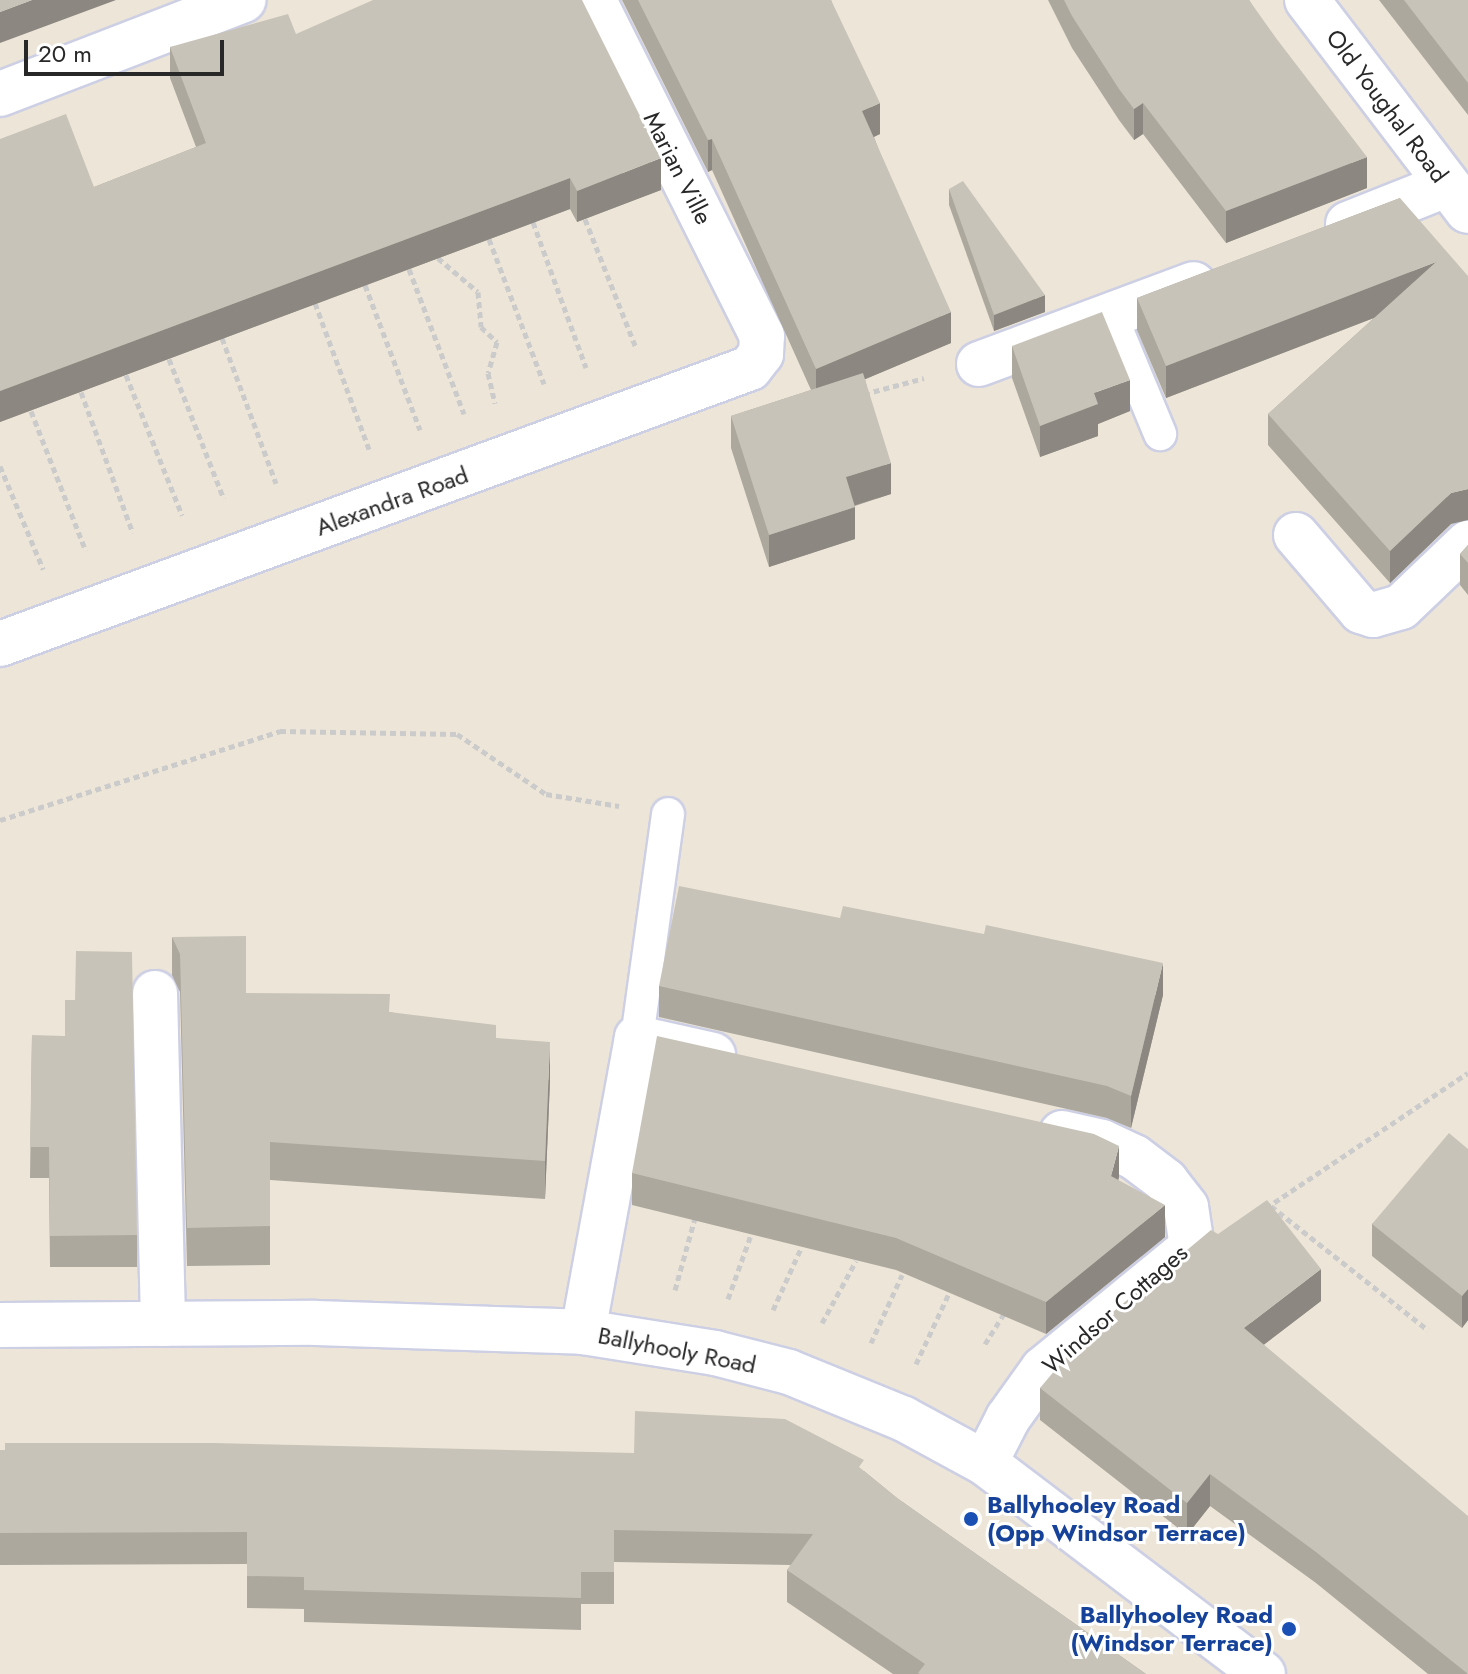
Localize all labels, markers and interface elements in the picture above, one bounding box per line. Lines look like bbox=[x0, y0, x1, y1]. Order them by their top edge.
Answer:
scale bar bbox=[28, 24, 228, 74]
street label: Old Youghal Road bbox=[1320, 24, 1454, 188]
text: 20 m bbox=[38, 36, 92, 71]
street label: Marian Ville bbox=[637, 107, 719, 229]
street label: Alexandra Road bbox=[312, 460, 472, 542]
street label: Windsor Cottages bbox=[1037, 1238, 1193, 1380]
street label: Ballyhooly Road bbox=[596, 1321, 758, 1379]
place label: Ballyhooley Road (Opp Windsor Terrace) bbox=[987, 1491, 1246, 1547]
marker: Ballyhooley Road (Opp Windsor Terrace) bbox=[962, 1510, 980, 1528]
place label: Ballyhooley Road (Windsor Terrace) bbox=[1071, 1601, 1273, 1657]
marker: Ballyhooley Road (Windsor Terrace) bbox=[1280, 1620, 1298, 1638]

